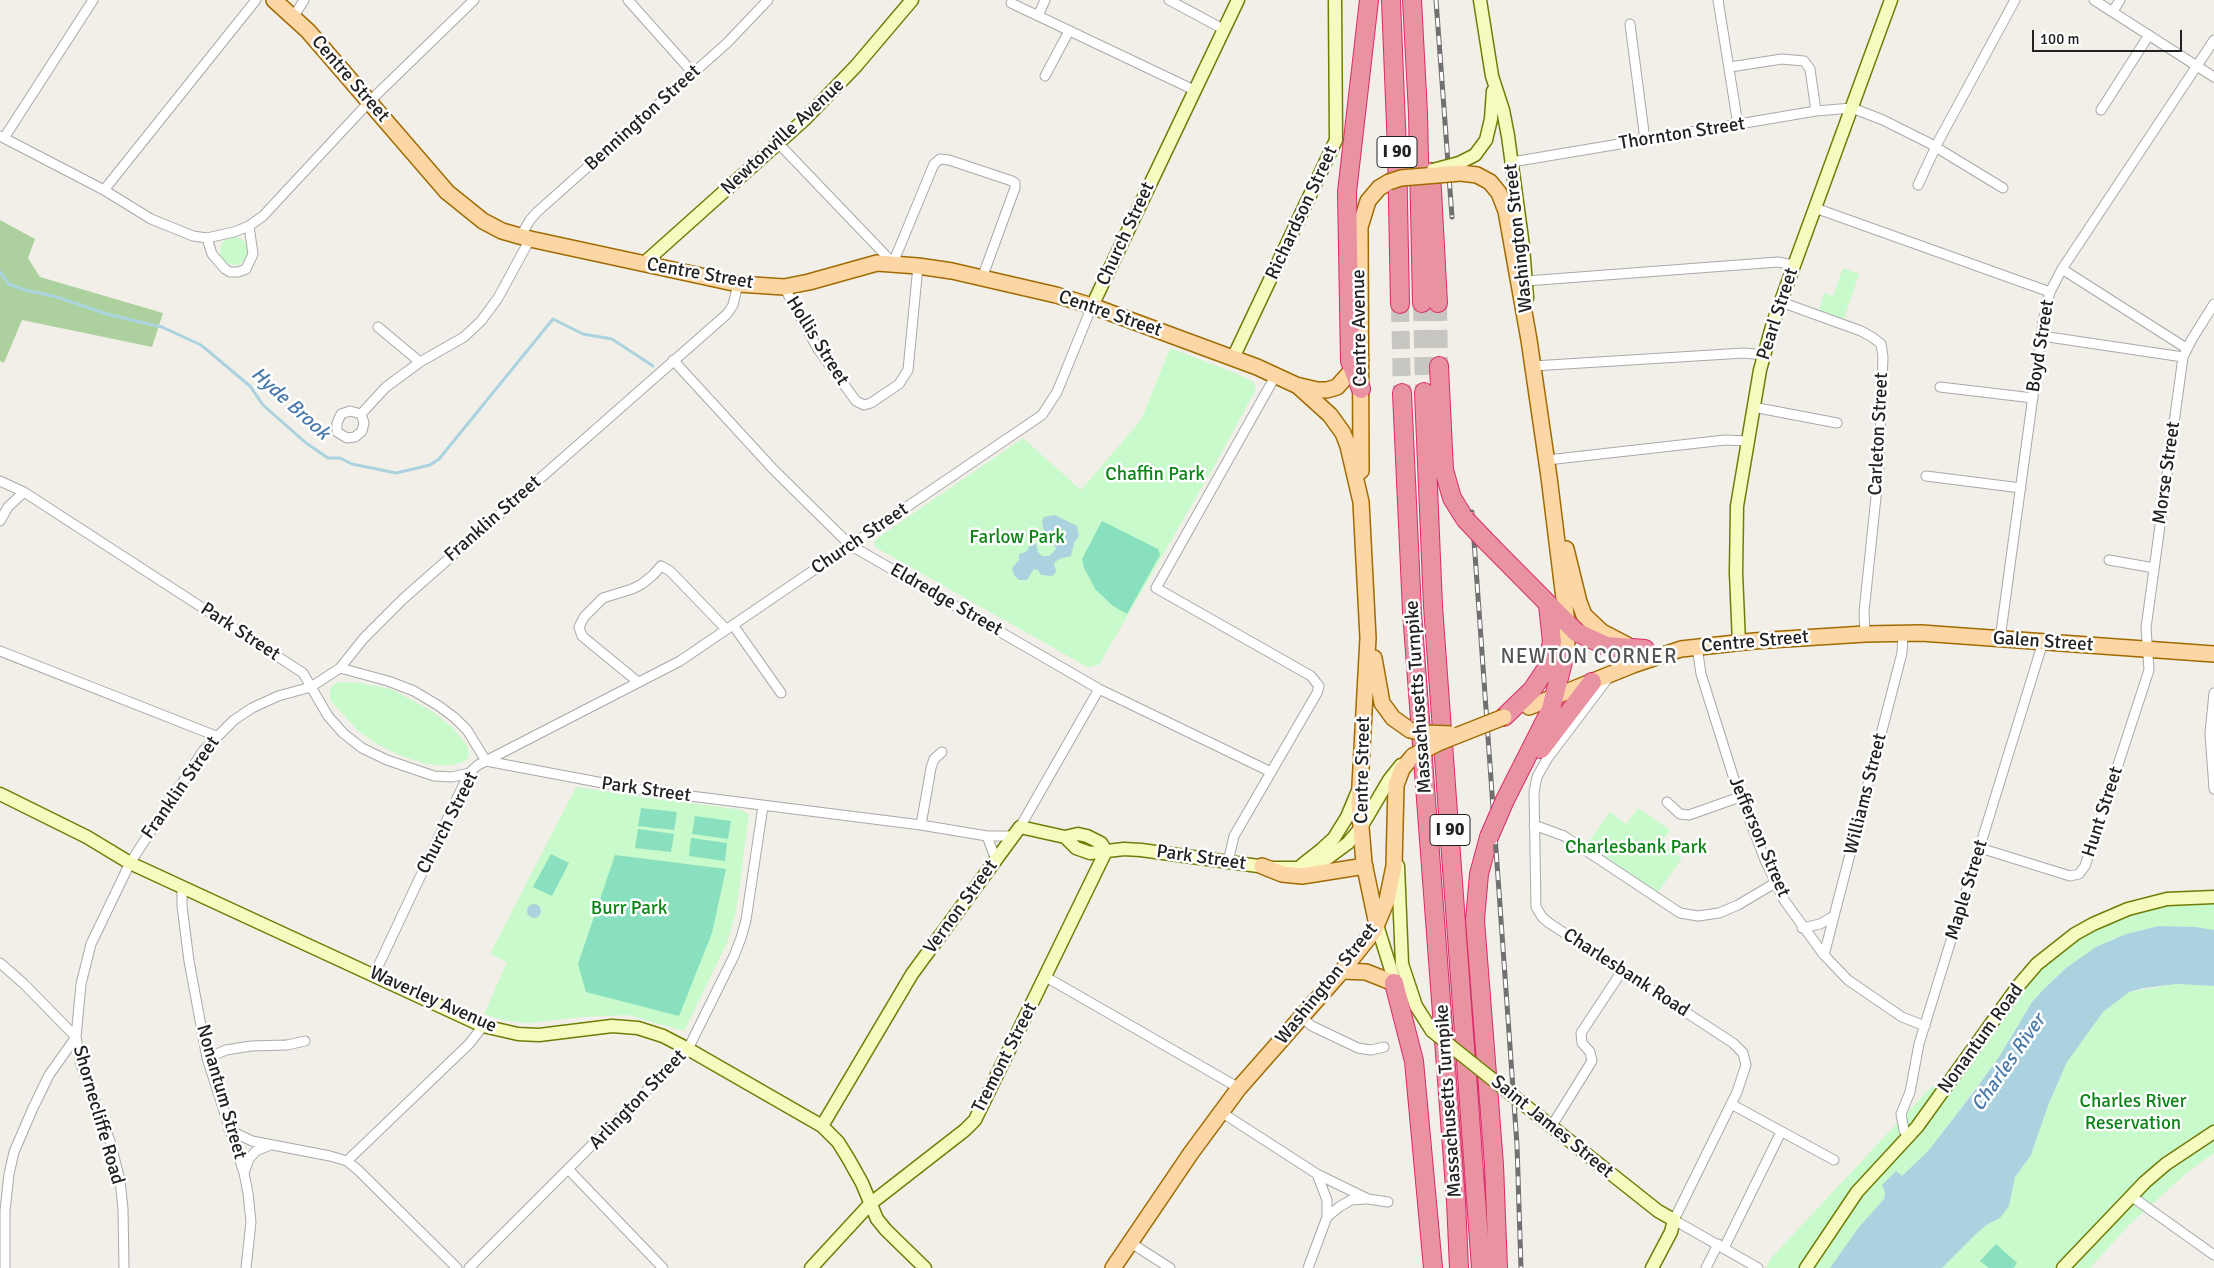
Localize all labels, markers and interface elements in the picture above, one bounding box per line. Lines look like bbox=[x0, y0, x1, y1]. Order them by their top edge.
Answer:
scale bar bbox=[2034, 20, 2184, 52]
text: 100 m bbox=[2040, 30, 2080, 48]
street label: Centre Street bbox=[306, 31, 394, 127]
street label: Bennington Street bbox=[580, 60, 706, 176]
street label: Newtonville Avenue bbox=[717, 74, 849, 200]
street label: Thornton Street bbox=[1617, 113, 1747, 155]
road number: I 90 bbox=[1377, 136, 1417, 168]
street label: Richardson Street bbox=[1261, 143, 1343, 283]
street label: Washington Street bbox=[1500, 162, 1538, 314]
street label: Church Street bbox=[1092, 179, 1160, 289]
street label: Centre Street bbox=[645, 253, 755, 295]
street label: Pearl Street bbox=[1752, 265, 1804, 363]
street label: Centre Avenue bbox=[1348, 269, 1372, 387]
street label: Centre Street bbox=[1055, 286, 1165, 342]
street label: Hollis Street bbox=[781, 292, 853, 390]
street label: Boyd Street bbox=[2022, 298, 2060, 394]
water label: Hyde Brook bbox=[246, 363, 334, 445]
street label: Carleton Street bbox=[1864, 372, 1894, 496]
street label: Morse Street bbox=[2148, 420, 2186, 526]
park label: Chaffin Park bbox=[1105, 464, 1205, 486]
street label: Franklin Street bbox=[440, 471, 546, 567]
street label: Church Street bbox=[807, 498, 913, 580]
park label: Farlow Park bbox=[969, 527, 1065, 549]
street label: Eldredge Street bbox=[886, 559, 1006, 641]
street label: Park Street bbox=[196, 598, 284, 666]
street label: Massachusetts Turnpike bbox=[1401, 600, 1437, 794]
street label: Centre Street bbox=[1700, 626, 1810, 658]
street label: Galen Street bbox=[1992, 627, 2094, 657]
district label: NEWTON CORNER bbox=[1499, 644, 1679, 670]
street label: Centre Street bbox=[1351, 716, 1375, 824]
street label: Williams Street bbox=[1840, 731, 1892, 857]
street label: Franklin Street bbox=[137, 732, 225, 844]
street label: Hunt Street bbox=[2078, 764, 2128, 860]
street label: Church Street bbox=[412, 768, 484, 878]
street label: Park Street bbox=[600, 772, 692, 808]
street label: Jefferson Street bbox=[1723, 773, 1795, 901]
road number: I 90 bbox=[1430, 814, 1470, 846]
park label: Charlesbank Park bbox=[1565, 837, 1707, 859]
street label: Maple Street bbox=[1941, 837, 1993, 943]
street label: Park Street bbox=[1155, 840, 1247, 876]
street label: Vernon Street bbox=[919, 856, 1003, 958]
park label: Burr Park bbox=[591, 898, 667, 920]
street label: Washington Street bbox=[1271, 919, 1383, 1049]
street label: Charlesbank Road bbox=[1559, 924, 1693, 1022]
street label: Waverley Avenue bbox=[366, 962, 500, 1038]
street label: Nonantum Road bbox=[1934, 980, 2028, 1098]
street label: Tremont Street bbox=[968, 999, 1042, 1117]
street label: Massachusetts Turnpike bbox=[1431, 1004, 1467, 1198]
water label: Charles River bbox=[1967, 1010, 2051, 1116]
street label: Nonantum Street bbox=[191, 1022, 251, 1162]
street label: Shornecliffe Road bbox=[67, 1043, 129, 1187]
street label: Arlington Street bbox=[585, 1045, 691, 1155]
street label: Saint James Street bbox=[1486, 1071, 1618, 1183]
park label: Charles River Reservation bbox=[2079, 1091, 2187, 1135]

